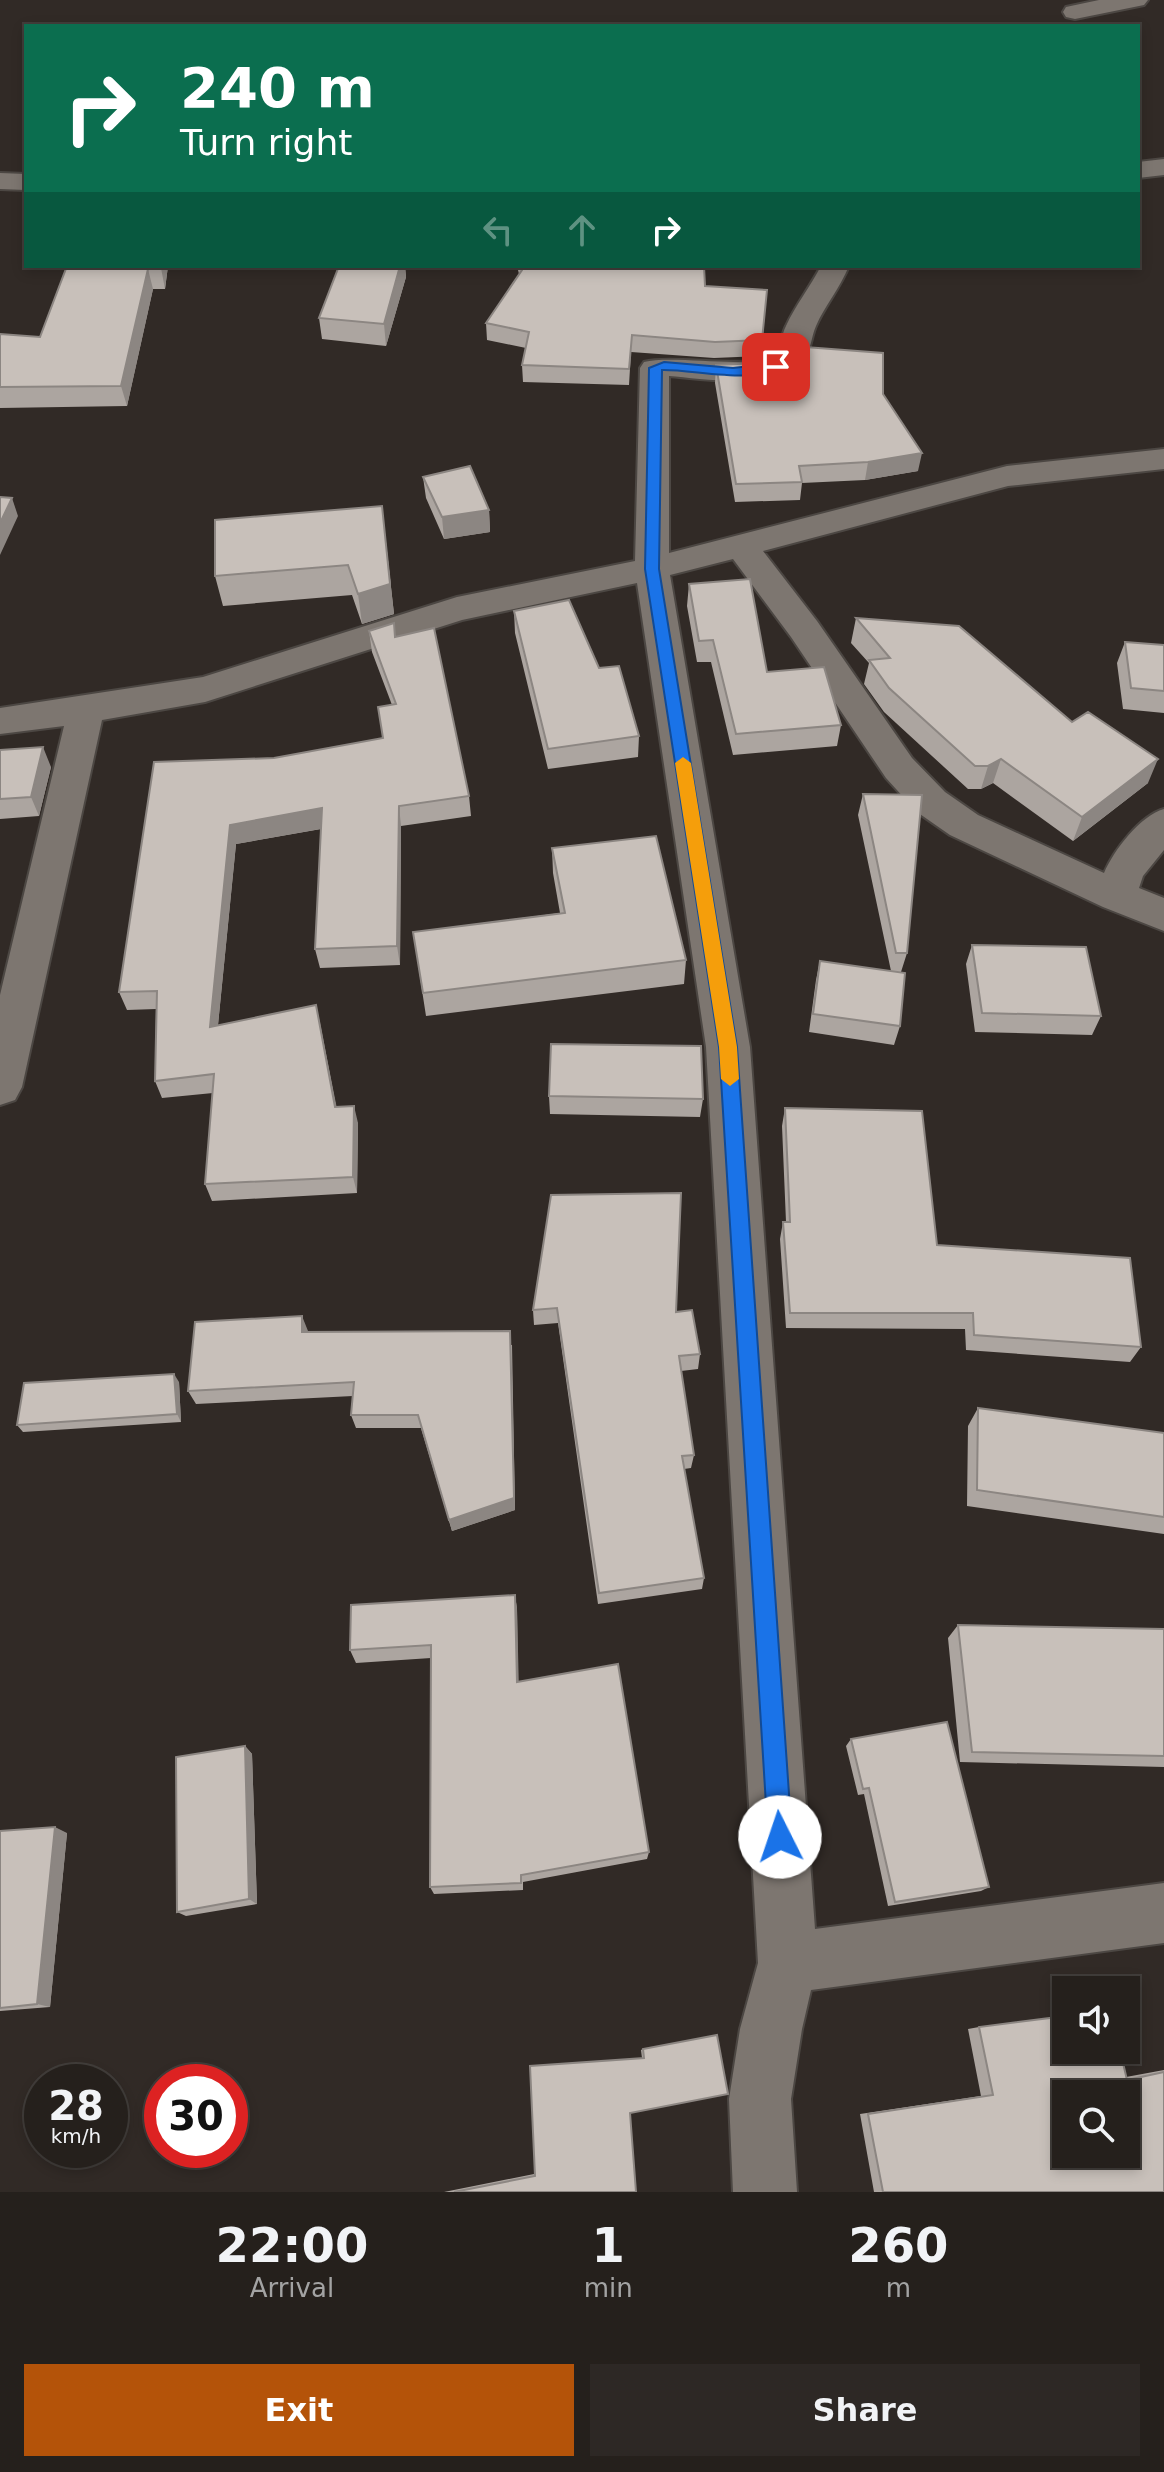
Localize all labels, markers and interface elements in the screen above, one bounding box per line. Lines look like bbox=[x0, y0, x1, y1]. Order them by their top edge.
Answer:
text: 240 m bbox=[180, 55, 375, 120]
icon: right bbox=[48, 56, 152, 160]
text: Turn right bbox=[180, 122, 352, 163]
icon: left bbox=[476, 208, 520, 252]
icon: ahead bbox=[560, 208, 604, 252]
icon: right bbox=[644, 208, 688, 252]
pin bbox=[742, 333, 810, 401]
icon: arrive bbox=[754, 345, 798, 389]
position arrow bbox=[738, 1795, 822, 1879]
map controls bbox=[1052, 1976, 1140, 2168]
button: sound bbox=[1052, 1976, 1140, 2064]
speed limit sign: 30 bbox=[144, 2064, 248, 2168]
button: search bbox=[1052, 2080, 1140, 2168]
text: 28 bbox=[48, 2083, 104, 2129]
text: km/h bbox=[51, 2124, 101, 2148]
text: 22:00 bbox=[215, 2217, 368, 2273]
text: 1 bbox=[592, 2217, 625, 2273]
text: 260 bbox=[848, 2217, 948, 2273]
text: Arrival bbox=[250, 2273, 334, 2303]
text: min bbox=[584, 2273, 633, 2303]
text: m bbox=[886, 2273, 911, 2303]
button: Exit bbox=[24, 2364, 574, 2456]
button: Share bbox=[590, 2364, 1140, 2456]

